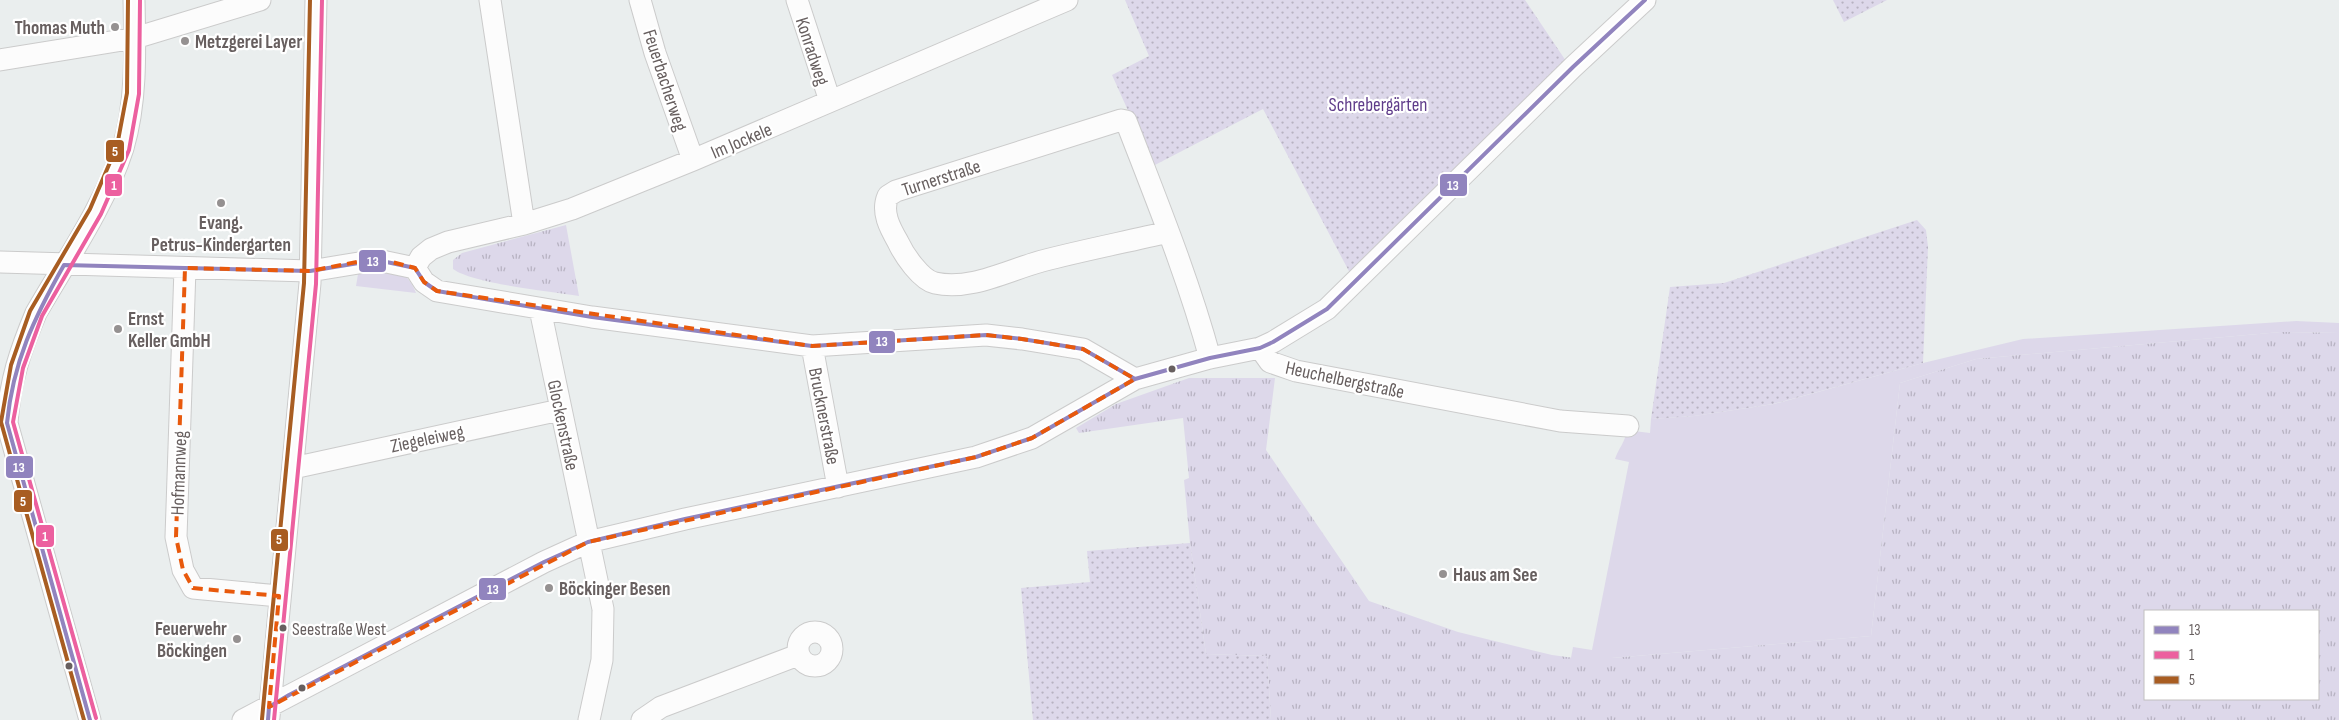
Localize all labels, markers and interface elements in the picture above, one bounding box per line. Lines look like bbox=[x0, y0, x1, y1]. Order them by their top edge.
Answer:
street label: Konradweg bbox=[790, 14, 834, 89]
place label: Thomas Muth bbox=[14, 17, 105, 40]
marker: Thomas Muth bbox=[109, 21, 121, 33]
street label: Feuerbacherweg bbox=[637, 27, 692, 135]
place label: Metzgerei Layer bbox=[195, 31, 302, 54]
marker: Metzgerei Layer bbox=[179, 35, 191, 47]
park label: Schrebergärten bbox=[1329, 94, 1427, 117]
street label: Im Jockele bbox=[708, 118, 776, 165]
line badge: 5 bbox=[105, 139, 125, 163]
text: 5 bbox=[112, 143, 118, 160]
street label: Turnerstraße bbox=[899, 155, 984, 202]
line badge: 1 bbox=[104, 173, 123, 197]
line badge: 13 bbox=[1439, 173, 1468, 197]
text: 1 bbox=[111, 177, 117, 194]
text: 13 bbox=[1447, 177, 1459, 194]
marker: Evang. Petrus-Kindergarten bbox=[215, 197, 227, 209]
place label: Evang. Petrus-Kindergarten bbox=[151, 212, 291, 257]
line badge: 13 bbox=[358, 249, 387, 273]
text: 13 bbox=[367, 253, 379, 270]
place label: Ernst Keller GmbH bbox=[128, 308, 211, 353]
marker: Ernst Keller GmbH bbox=[112, 323, 124, 335]
line badge: 13 bbox=[868, 330, 896, 354]
text: 13 bbox=[876, 333, 888, 350]
street label: Heuchelbergstraße bbox=[1283, 357, 1406, 404]
unlabelled marker bbox=[1167, 364, 1177, 374]
street label: Brucknerstraße bbox=[803, 366, 844, 467]
street label: Glockenstraße bbox=[542, 378, 583, 473]
street label: Ziegeleiweg bbox=[388, 420, 467, 458]
street label: Hofmannweg bbox=[167, 430, 192, 516]
line badge: 13 bbox=[5, 455, 34, 479]
text: 13 bbox=[13, 459, 25, 476]
line badge: 5 bbox=[13, 489, 33, 513]
text: 5 bbox=[20, 493, 26, 510]
line badge: 1 bbox=[35, 524, 55, 548]
text: 1 bbox=[42, 528, 48, 545]
line badge: 5 bbox=[270, 528, 289, 552]
text: 5 bbox=[276, 531, 282, 548]
place label: Haus am See bbox=[1453, 564, 1538, 587]
marker: Haus am See bbox=[1437, 568, 1449, 580]
line badge: 13 bbox=[478, 577, 507, 601]
place label: Böckinger Besen bbox=[559, 578, 671, 601]
text: 13 bbox=[487, 581, 499, 598]
marker: Böckinger Besen bbox=[543, 582, 555, 594]
legend bbox=[2144, 610, 2319, 700]
place label: Feuerwehr Böckingen bbox=[155, 618, 227, 663]
place label: Seestraße West bbox=[292, 619, 387, 640]
text: 13 bbox=[2189, 621, 2201, 640]
marker: Seestraße West bbox=[278, 623, 288, 633]
marker: Feuerwehr Böckingen bbox=[231, 633, 243, 645]
text: 1 bbox=[2189, 646, 2195, 665]
unlabelled marker bbox=[64, 661, 74, 671]
text: 5 bbox=[2189, 671, 2195, 690]
unlabelled marker bbox=[297, 683, 307, 693]

